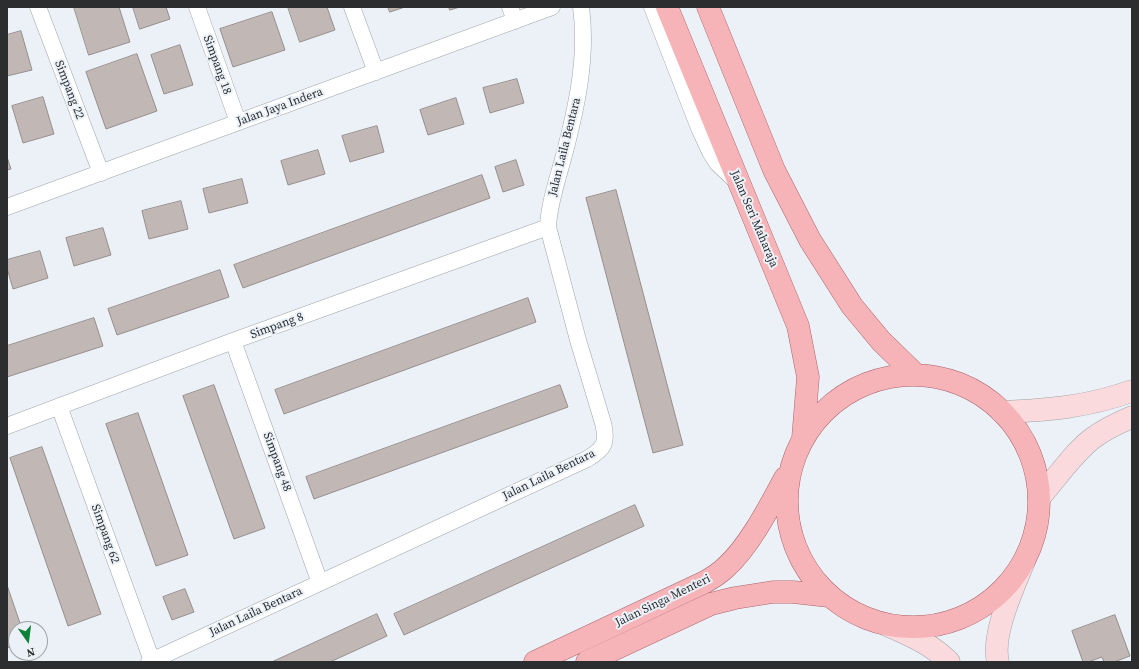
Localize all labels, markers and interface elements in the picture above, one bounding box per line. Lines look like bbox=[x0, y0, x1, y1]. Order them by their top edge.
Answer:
street label: Simpang 18 bbox=[200, 34, 234, 96]
street label: Simpang 22 bbox=[51, 59, 87, 121]
street label: Jalan Jaya Indera bbox=[235, 85, 325, 129]
street label: Jalan Laila Bentara bbox=[546, 96, 584, 198]
street label: Jalan Seri Maharaja bbox=[727, 168, 781, 270]
street label: Simpang 8 bbox=[248, 310, 306, 342]
street label: Simpang 48 bbox=[260, 431, 294, 493]
street label: Jalan Laila Bentara bbox=[500, 446, 598, 504]
street label: Simpang 62 bbox=[88, 503, 122, 565]
street label: Jalan Singa Menteri bbox=[613, 572, 713, 630]
street label: Jalan Laila Bentara bbox=[207, 584, 305, 640]
north arrow bbox=[8, 621, 48, 661]
text: N bbox=[25, 644, 36, 660]

